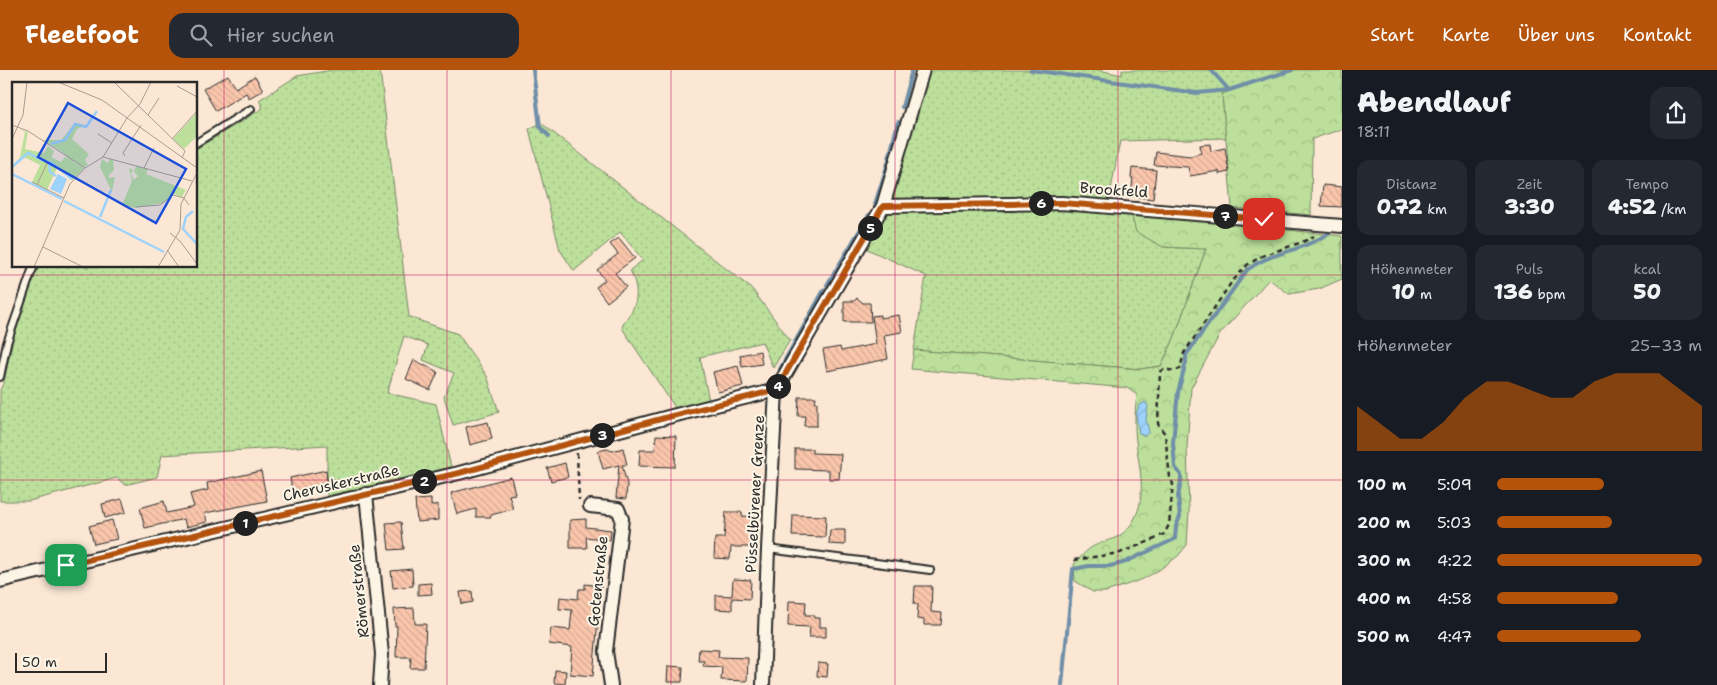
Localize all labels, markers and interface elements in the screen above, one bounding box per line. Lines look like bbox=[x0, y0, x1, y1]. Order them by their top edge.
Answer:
search box bbox=[169, 13, 519, 58]
text: Fleetfoot bbox=[25, 19, 139, 51]
icon: search bbox=[187, 21, 215, 49]
text: Hier suchen bbox=[227, 23, 334, 48]
text: Start bbox=[1370, 23, 1414, 47]
text: Karte bbox=[1442, 23, 1490, 47]
text: Über uns bbox=[1518, 23, 1595, 47]
text: Kontakt bbox=[1623, 23, 1692, 47]
inset map bbox=[12, 82, 198, 268]
text: Abendlauf bbox=[1357, 83, 1511, 121]
button: share bbox=[1650, 87, 1702, 139]
text: 18:11 bbox=[1357, 121, 1390, 142]
text: Distanz bbox=[1386, 175, 1437, 193]
text: Zeit bbox=[1517, 175, 1542, 193]
text: Tempo bbox=[1626, 175, 1669, 193]
street label: Brookfeld bbox=[1079, 178, 1149, 202]
pin: 6 bbox=[1028, 190, 1054, 216]
text: 0.72 bbox=[1377, 193, 1423, 221]
text: 3:30 bbox=[1504, 193, 1555, 221]
text: 4:52 bbox=[1608, 193, 1657, 221]
text: 6 bbox=[1037, 194, 1046, 212]
pin bbox=[1243, 198, 1285, 240]
text: km bbox=[1423, 200, 1447, 218]
text: /km bbox=[1657, 200, 1686, 218]
pin: 7 bbox=[1212, 204, 1238, 228]
icon: check bbox=[1250, 205, 1278, 233]
text: 7 bbox=[1221, 207, 1230, 225]
pin: 5 bbox=[858, 216, 882, 240]
text: 5 bbox=[866, 219, 875, 237]
text: Höhenmeter bbox=[1370, 260, 1453, 278]
text: Puls bbox=[1516, 260, 1543, 278]
text: kcal bbox=[1634, 260, 1661, 278]
text: 10 bbox=[1391, 278, 1415, 306]
text: 136 bbox=[1493, 278, 1533, 306]
text: 50 bbox=[1633, 278, 1661, 306]
text: m bbox=[1415, 285, 1432, 303]
text: bpm bbox=[1533, 285, 1566, 303]
text: Höhenmeter bbox=[1357, 335, 1452, 356]
text: 25–33 m bbox=[1629, 335, 1702, 356]
pin: 4 bbox=[766, 374, 790, 398]
text: 4 bbox=[774, 377, 783, 395]
street label: Püsselbürener Grenze bbox=[741, 415, 769, 573]
pin: 3 bbox=[590, 422, 614, 448]
text: 3 bbox=[598, 426, 607, 444]
street label: Cheruskerstraße bbox=[281, 460, 401, 506]
pin: 2 bbox=[412, 468, 436, 494]
text: 2 bbox=[420, 472, 429, 490]
text: 100 m bbox=[1357, 474, 1406, 495]
text: 5:09 bbox=[1437, 474, 1472, 495]
pin: 1 bbox=[232, 510, 258, 536]
text: 200 m bbox=[1357, 512, 1410, 533]
text: 5:03 bbox=[1437, 512, 1472, 533]
text: 1 bbox=[242, 514, 249, 532]
street label: Gotenstraße bbox=[583, 535, 613, 627]
street label: Römerstraße bbox=[344, 543, 374, 639]
pin bbox=[45, 544, 87, 586]
text: 300 m bbox=[1357, 550, 1411, 571]
text: 4:22 bbox=[1437, 550, 1473, 571]
icon: arrive bbox=[52, 551, 80, 579]
text: 400 m bbox=[1357, 588, 1411, 609]
text: 4:58 bbox=[1437, 588, 1472, 609]
text: 500 m bbox=[1357, 626, 1409, 647]
text: 4:47 bbox=[1437, 626, 1472, 647]
scale bar bbox=[15, 650, 108, 673]
text: 50 m bbox=[22, 653, 57, 671]

